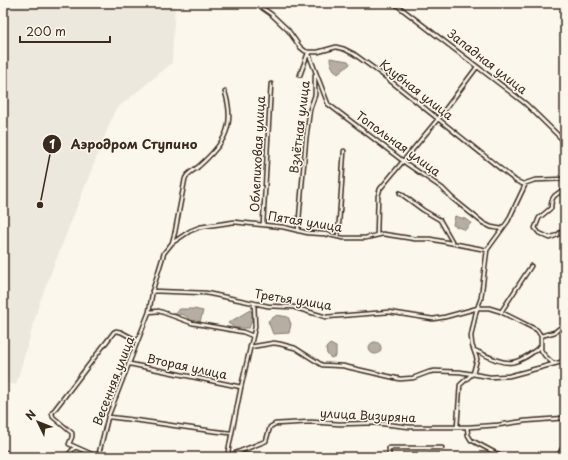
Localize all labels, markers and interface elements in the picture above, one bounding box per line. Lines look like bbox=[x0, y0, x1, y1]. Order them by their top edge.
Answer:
scale bar bbox=[20, 18, 110, 44]
text: 200 m bbox=[26, 22, 66, 40]
street label: Западная улица bbox=[444, 24, 532, 98]
street label: Клубная улица bbox=[376, 55, 458, 124]
street label: Взлётная улица bbox=[284, 79, 314, 174]
street label: Облепиховая улица bbox=[245, 95, 269, 212]
street label: Топольная улица bbox=[352, 106, 445, 180]
callout: Аэродром Ступино bbox=[42, 132, 205, 157]
text: Аэродром Ступино bbox=[70, 134, 198, 153]
text: 1 bbox=[49, 135, 55, 153]
street label: Пятая улица bbox=[267, 206, 344, 236]
street label: Третья улица bbox=[253, 284, 334, 314]
street label: Весенняя улица bbox=[88, 333, 139, 428]
street label: Вторая улица bbox=[145, 349, 229, 383]
north arrow bbox=[18, 402, 58, 442]
street label: улица Визиряна bbox=[320, 404, 417, 427]
text: N bbox=[21, 406, 40, 424]

